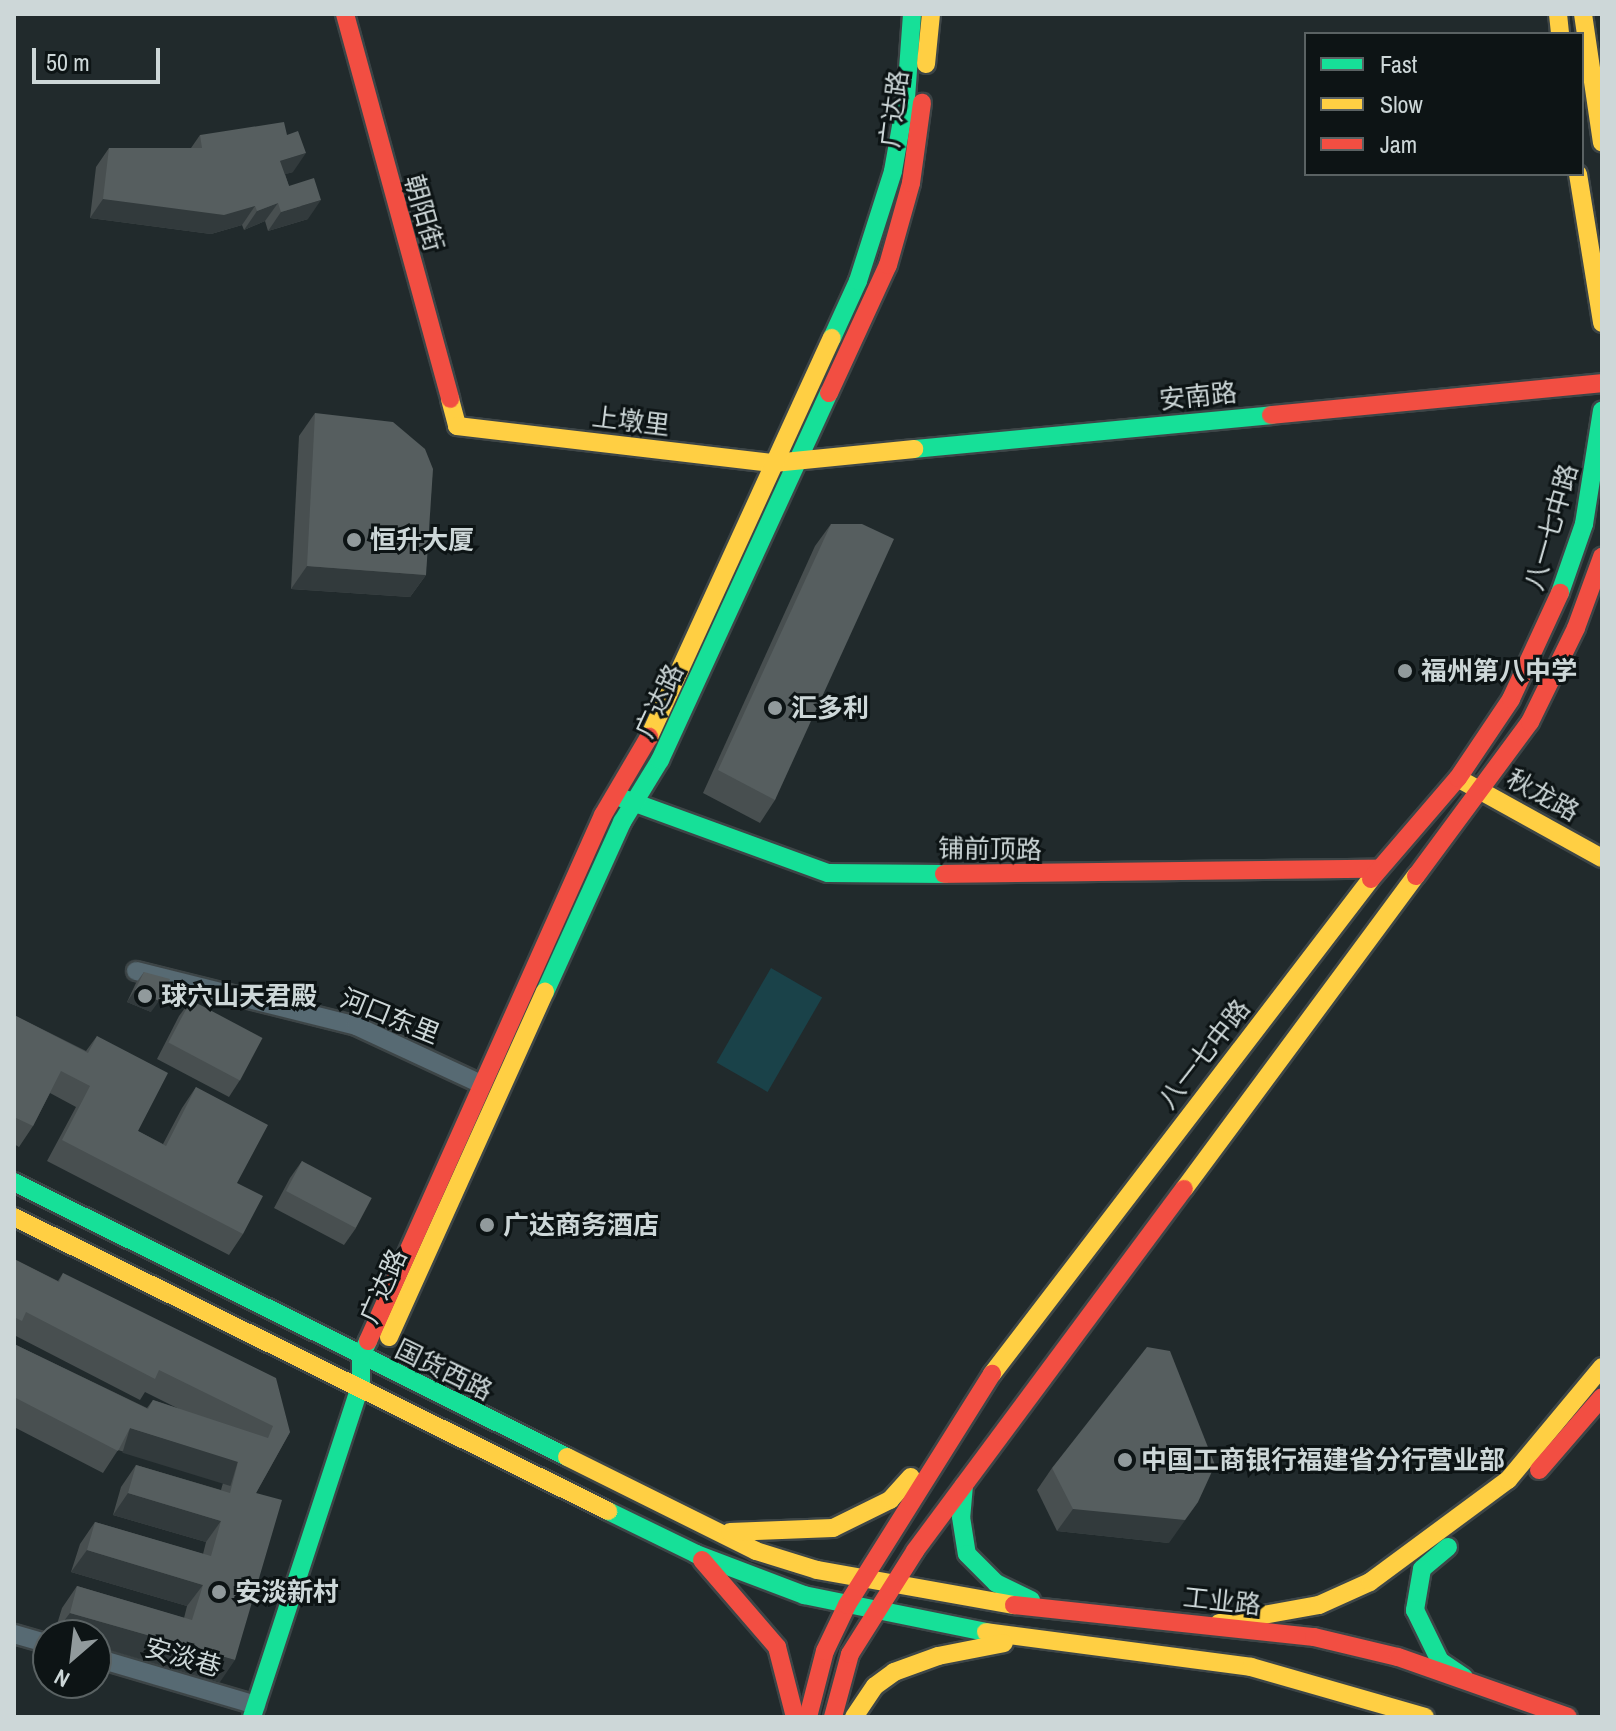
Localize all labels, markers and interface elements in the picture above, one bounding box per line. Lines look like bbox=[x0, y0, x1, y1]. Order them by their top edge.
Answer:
scale bar bbox=[36, 32, 164, 82]
legend bbox=[1304, 32, 1584, 176]
text: 50 m bbox=[46, 46, 90, 78]
text: Fast bbox=[1380, 48, 1417, 80]
street label: 广达路 bbox=[874, 68, 914, 150]
text: Slow bbox=[1380, 88, 1423, 120]
text: Jam bbox=[1380, 128, 1417, 160]
street label: 朝阳街 bbox=[398, 171, 450, 255]
street label: 安南路 bbox=[1158, 376, 1238, 416]
street label: 上墩里 bbox=[590, 401, 672, 441]
street label: 八一七中路 bbox=[1518, 460, 1584, 594]
place label: 恒升大厦 bbox=[370, 524, 474, 556]
marker: 恒升大厦 bbox=[345, 531, 363, 549]
place label: 福州第八中学 bbox=[1421, 655, 1577, 687]
street label: 广达路 bbox=[628, 659, 690, 743]
marker: 福州第八中学 bbox=[1396, 662, 1414, 680]
place label: 汇多利 bbox=[791, 692, 869, 724]
marker: 汇多利 bbox=[766, 699, 784, 717]
street label: 秋龙路 bbox=[1501, 762, 1585, 828]
street label: 铺前顶路 bbox=[938, 832, 1042, 866]
place label: 球穴山天君殿 bbox=[161, 980, 317, 1012]
street label: 河口东里 bbox=[336, 982, 444, 1050]
marker: 球穴山天君殿 bbox=[136, 987, 154, 1005]
street label: 八一七中路 bbox=[1152, 993, 1256, 1115]
place label: 广达商务酒店 bbox=[503, 1209, 659, 1241]
marker: 广达商务酒店 bbox=[478, 1216, 496, 1234]
street label: 广达路 bbox=[353, 1244, 413, 1328]
street label: 国货西路 bbox=[390, 1333, 498, 1407]
place label: 中国工商银行福建省分行营业部 bbox=[1141, 1444, 1505, 1476]
marker: 中国工商银行福建省分行营业部 bbox=[1116, 1451, 1134, 1469]
place label: 安淡新村 bbox=[235, 1576, 339, 1608]
street label: 工业路 bbox=[1182, 1581, 1262, 1621]
marker: 安淡新村 bbox=[210, 1583, 228, 1601]
north arrow bbox=[32, 1619, 112, 1699]
street label: 安淡巷 bbox=[141, 1631, 225, 1683]
text: N bbox=[49, 1662, 74, 1695]

